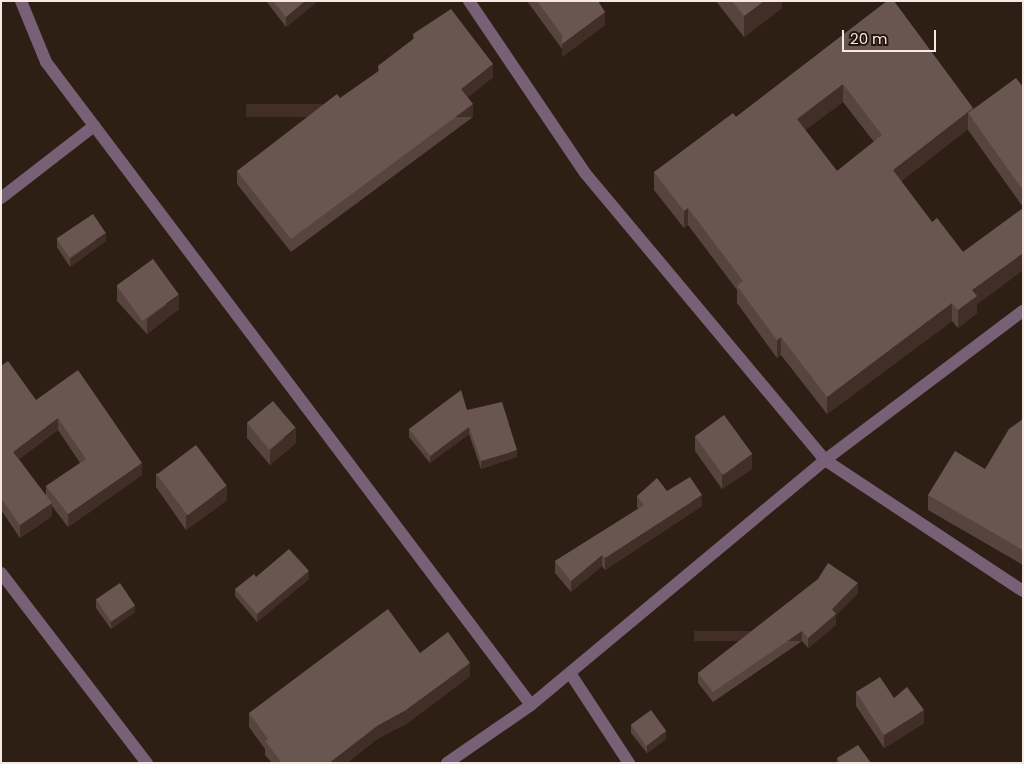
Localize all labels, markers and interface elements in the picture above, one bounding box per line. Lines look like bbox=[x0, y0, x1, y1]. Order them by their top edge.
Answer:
scale bar bbox=[844, 20, 938, 52]
text: 20 m bbox=[850, 28, 888, 49]

